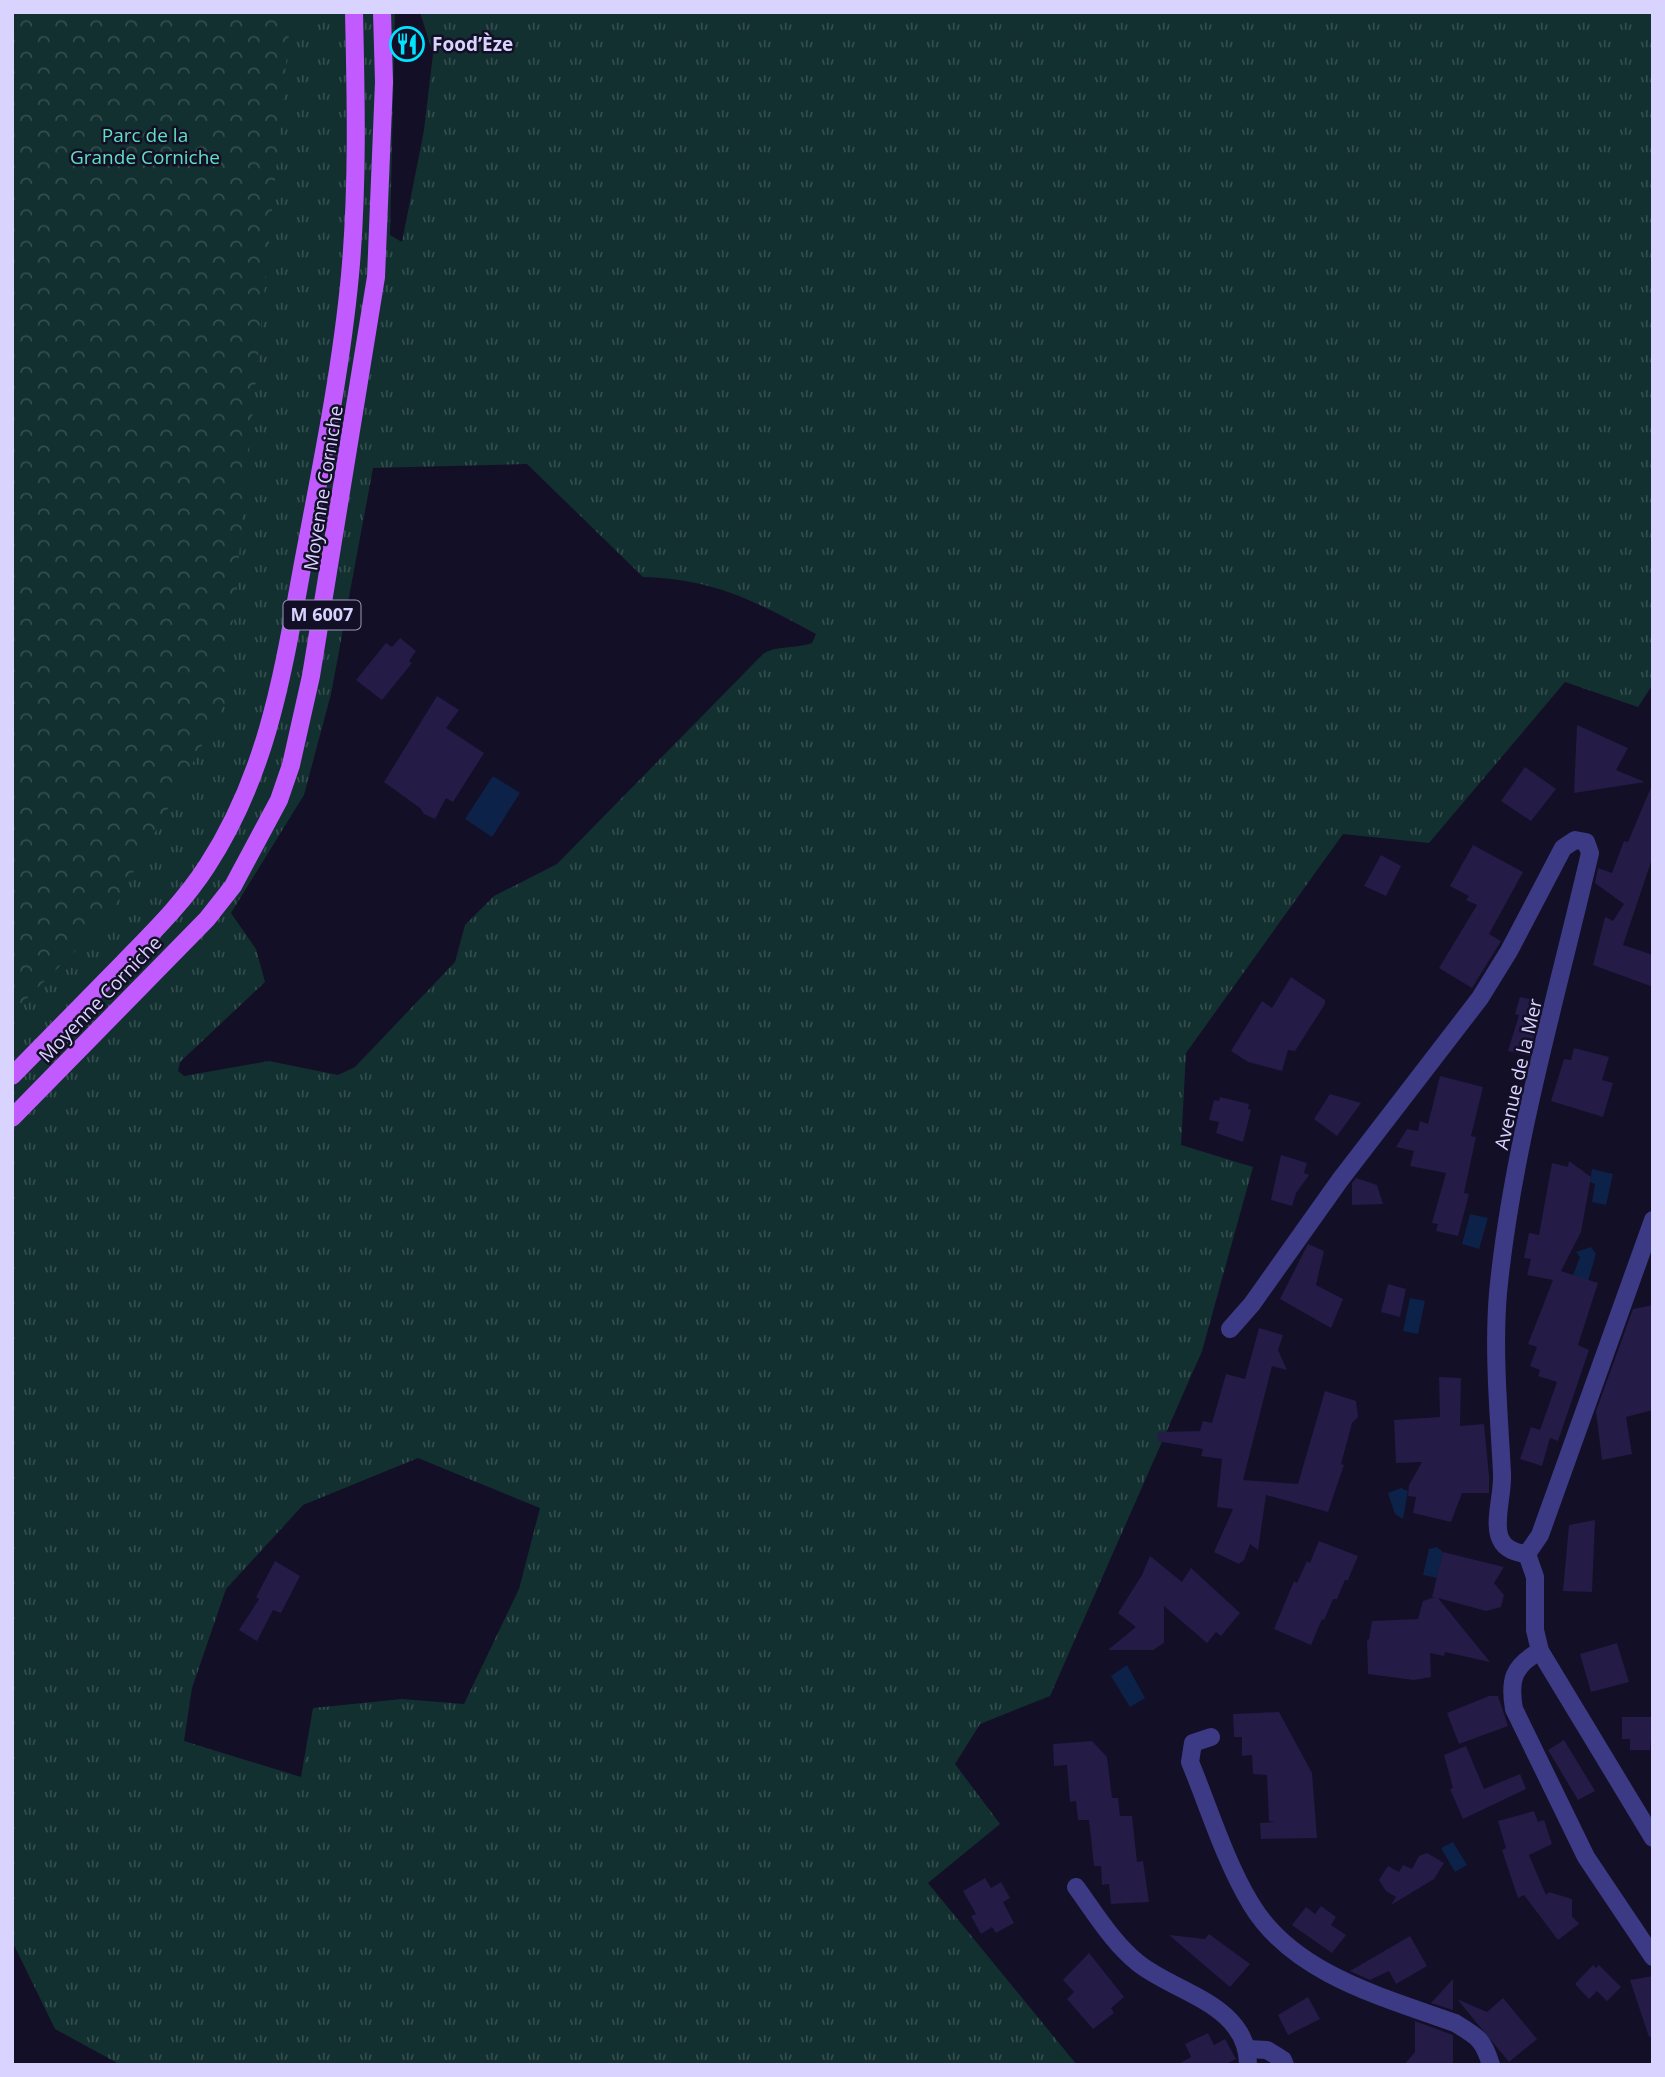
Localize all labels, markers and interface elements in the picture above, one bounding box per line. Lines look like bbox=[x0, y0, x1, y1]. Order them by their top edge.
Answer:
restaurant icon: Food’Èze bbox=[388, 25, 426, 63]
place label: Food’Èze bbox=[432, 31, 513, 57]
park label: Parc de la Grande Corniche bbox=[70, 122, 220, 170]
street label: Moyenne Corniche bbox=[297, 404, 349, 572]
road number: M 6007 bbox=[284, 600, 360, 630]
street label: Moyenne Corniche bbox=[33, 930, 167, 1068]
street label: Avenue de la Mer bbox=[1488, 996, 1548, 1152]

